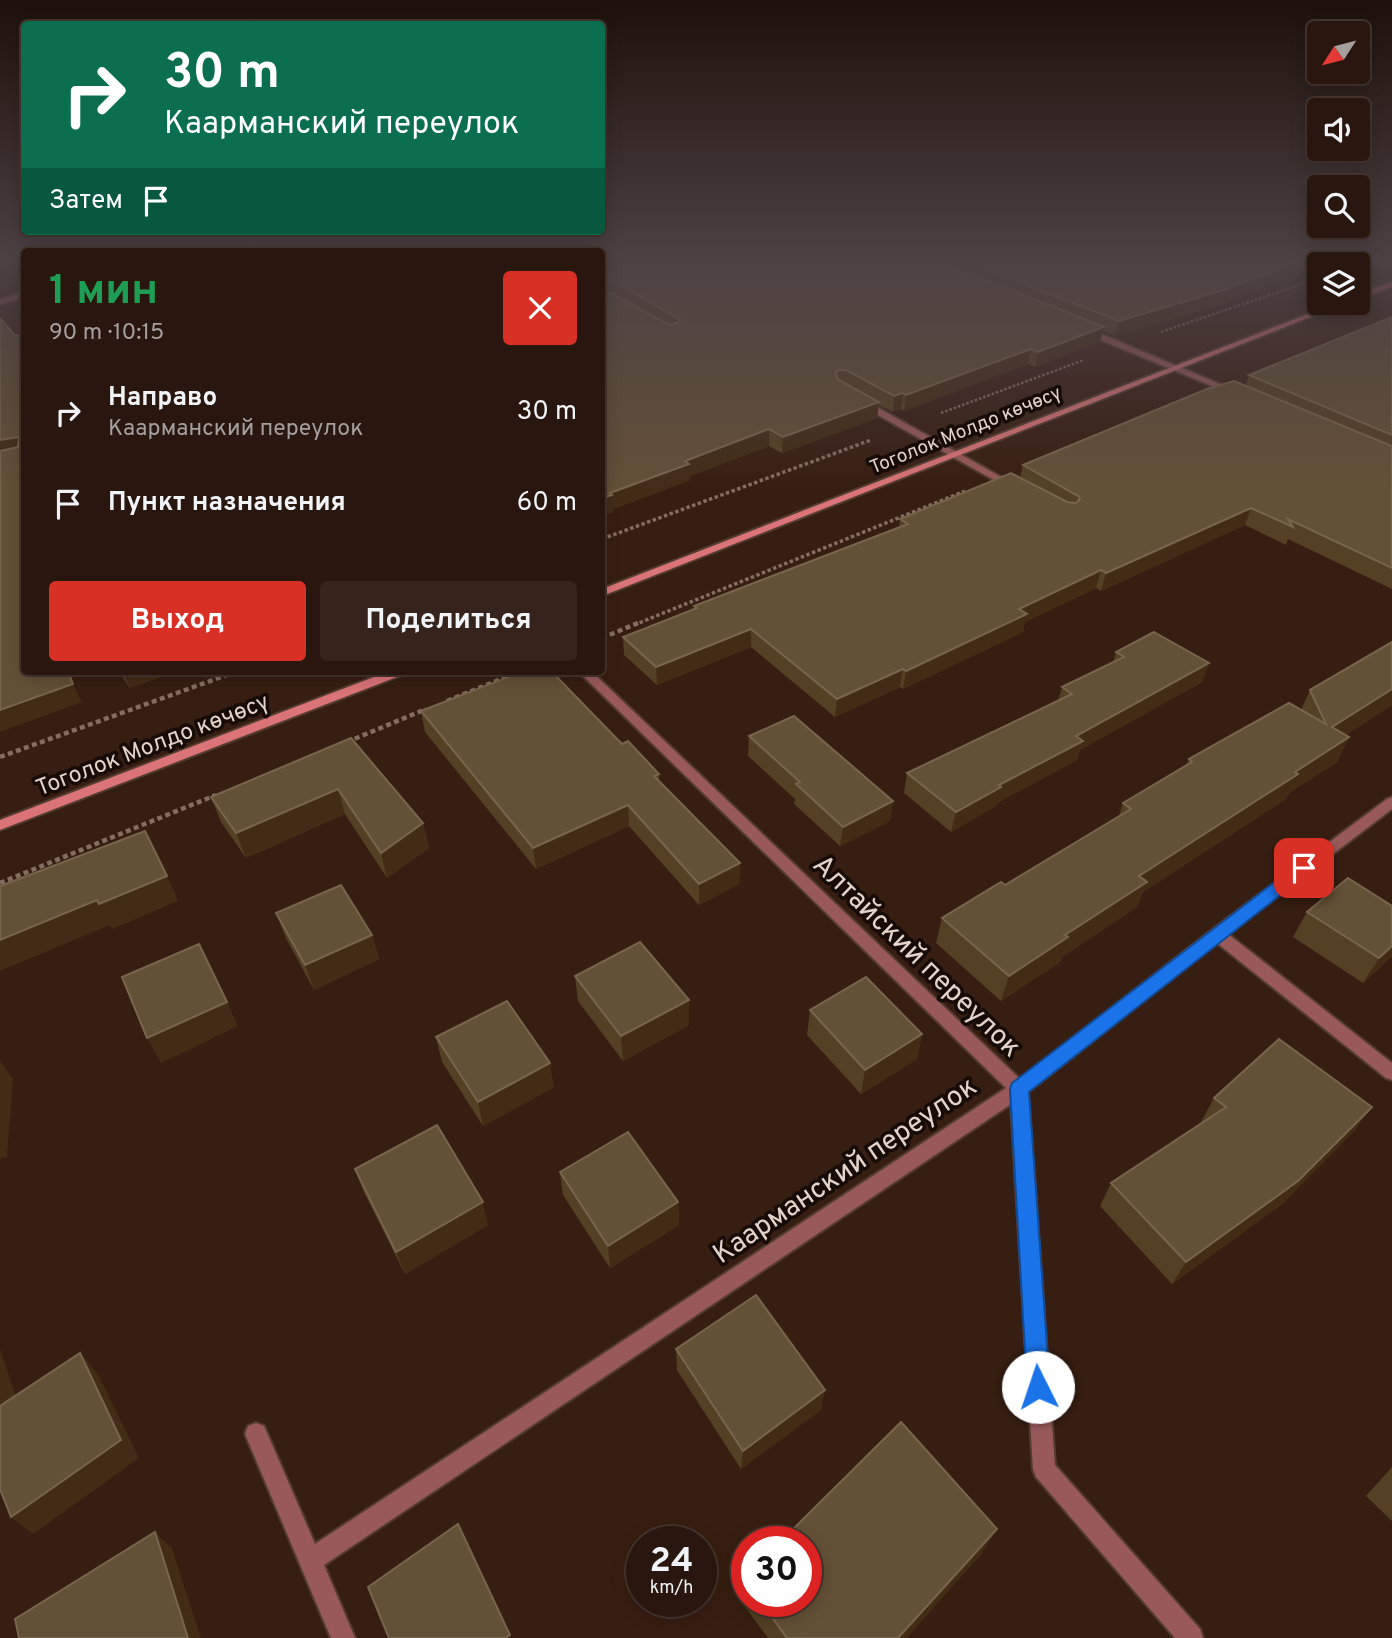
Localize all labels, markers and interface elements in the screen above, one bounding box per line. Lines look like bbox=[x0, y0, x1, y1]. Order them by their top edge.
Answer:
north arrow bbox=[1307, 21, 1370, 84]
map controls bbox=[1307, 21, 1370, 315]
text: 30 m bbox=[164, 44, 280, 106]
icon: right bbox=[49, 49, 140, 140]
button: sound bbox=[1307, 98, 1370, 161]
text: Каарманский переулок bbox=[164, 105, 519, 145]
button: search bbox=[1307, 175, 1370, 238]
icon: arrive bbox=[137, 182, 175, 220]
text: Затем bbox=[49, 185, 123, 218]
button: layers bbox=[1307, 252, 1370, 315]
text: 1 мин bbox=[49, 266, 158, 319]
button: close bbox=[503, 271, 577, 345]
text: 90 m · 10:15 bbox=[49, 319, 164, 348]
street label: Тоголок Молдо көчөсү bbox=[867, 381, 1065, 480]
text: Направо bbox=[108, 382, 217, 415]
icon: right bbox=[49, 394, 87, 432]
text: 30 m bbox=[517, 396, 577, 429]
text: Каарманский переулок bbox=[108, 415, 363, 444]
icon: arrive bbox=[49, 485, 87, 523]
text: Пункт назначения bbox=[108, 487, 346, 520]
text: 60 m bbox=[517, 487, 577, 520]
button: Выход bbox=[49, 581, 306, 661]
button: Поделиться bbox=[320, 581, 577, 661]
street label: Тоголок Молдо көчөсү bbox=[32, 688, 274, 804]
pin bbox=[1274, 838, 1334, 898]
street label: Алтайский переулок bbox=[804, 848, 1028, 1066]
icon: arrive bbox=[1285, 849, 1323, 887]
street label: Каарманский переулок bbox=[707, 1070, 985, 1273]
position arrow bbox=[1001, 1350, 1075, 1424]
speed limit sign: 30 bbox=[731, 1526, 822, 1617]
text: 24 bbox=[650, 1540, 693, 1584]
text: km/h bbox=[650, 1577, 693, 1600]

